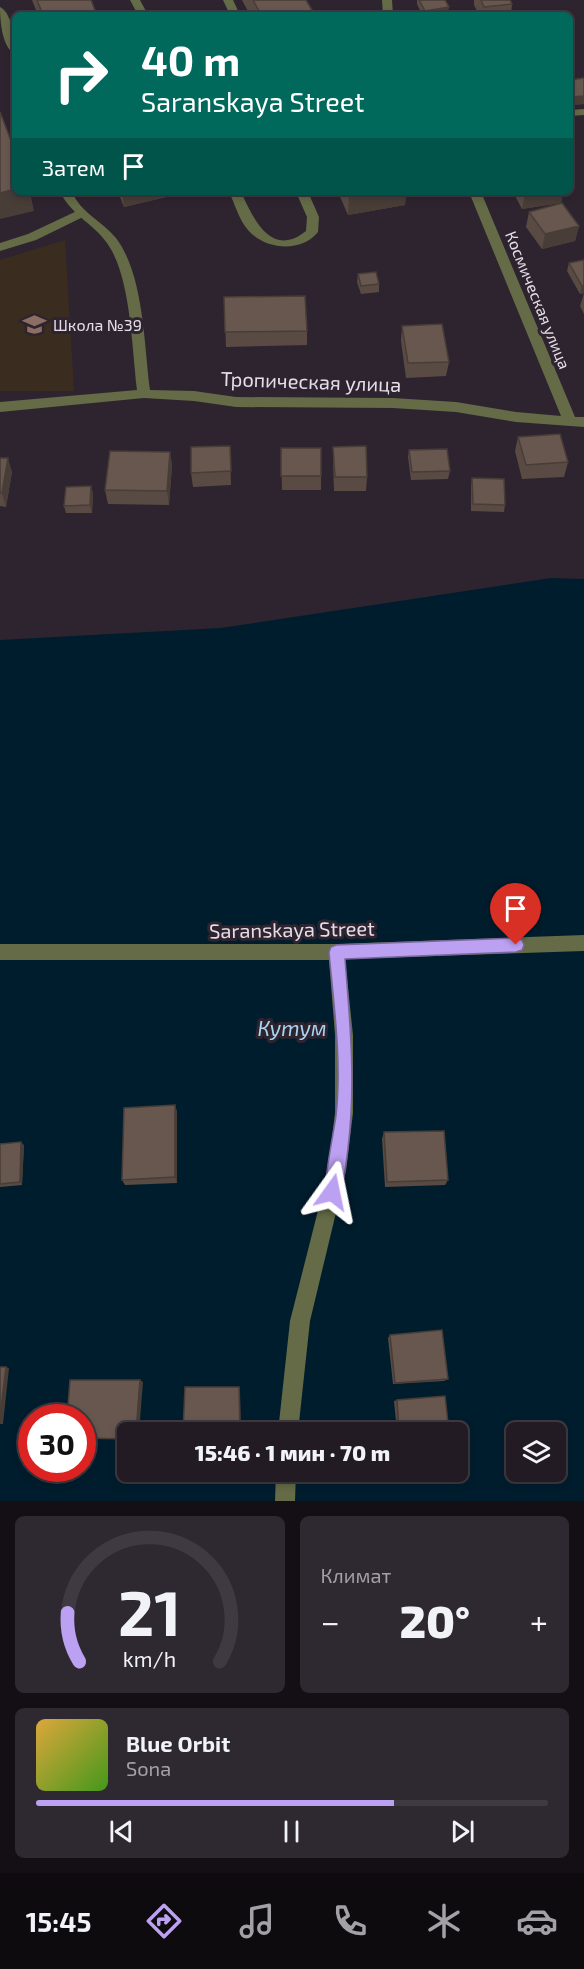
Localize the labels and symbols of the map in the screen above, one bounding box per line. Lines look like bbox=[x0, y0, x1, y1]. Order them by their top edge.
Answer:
street label: Космическая улица bbox=[501, 228, 575, 372]
school or university icon: Школа №39 bbox=[22, 312, 48, 338]
place label: Школа №39 bbox=[53, 315, 142, 334]
street label: Тропическая улица bbox=[220, 366, 402, 397]
pin bbox=[490, 883, 541, 945]
street label: Saranskaya Street bbox=[209, 916, 375, 942]
water label: Кутум bbox=[257, 1015, 327, 1040]
position arrow bbox=[300, 1160, 364, 1224]
speed limit sign: 30 bbox=[18, 1404, 96, 1482]

